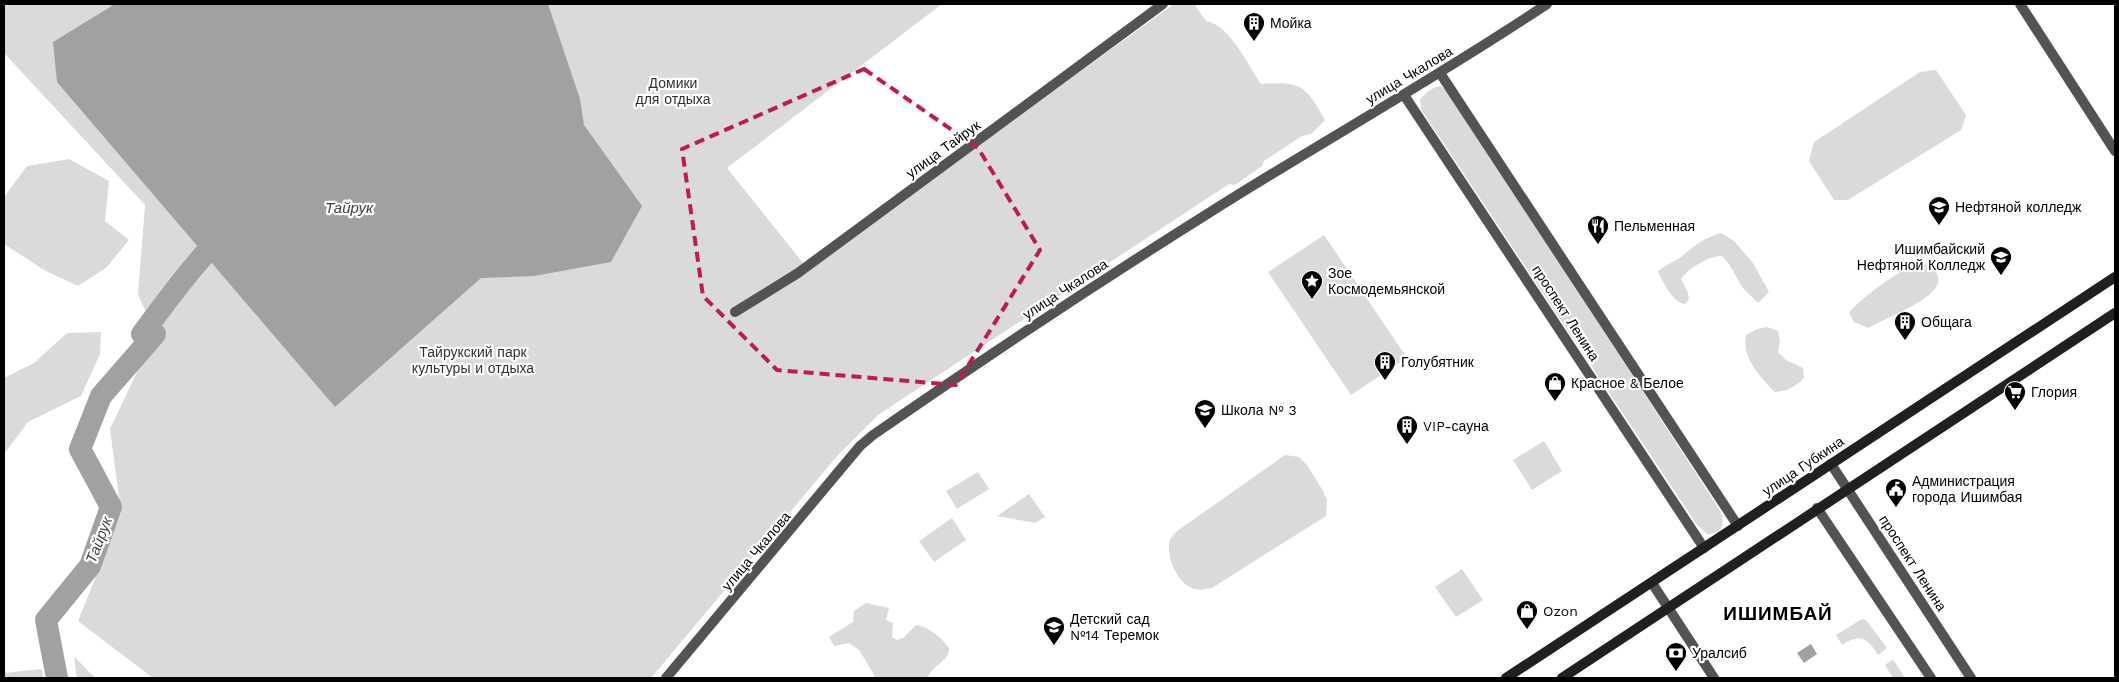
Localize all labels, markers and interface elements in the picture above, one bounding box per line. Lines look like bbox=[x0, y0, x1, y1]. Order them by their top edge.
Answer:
building icon: Мойка bbox=[1242, 11, 1266, 42]
place label: Мойка bbox=[1270, 15, 1312, 31]
street label: улица Чкалова bbox=[1363, 43, 1455, 107]
park label: Домики для отдыха bbox=[636, 75, 711, 107]
street label: улица Тайрук bbox=[903, 116, 984, 181]
school or university icon: Нефтяной колледж bbox=[1927, 195, 1951, 226]
water label: Тайрук bbox=[325, 199, 374, 217]
place label: Нефтяной колледж bbox=[1955, 199, 2082, 215]
restaurant icon: Пельменная bbox=[1586, 214, 1610, 245]
place label: Пельменная bbox=[1614, 218, 1695, 234]
place label: Ишимбайский Нефтяной Колледж bbox=[1857, 241, 1986, 273]
school or university icon: Ишимбайский Нефтяной Колледж bbox=[1989, 245, 2013, 276]
street label: улица Чкалова bbox=[1020, 255, 1111, 322]
street label: проспект Ленина bbox=[1529, 262, 1603, 364]
place label: Зое Космодемьянской bbox=[1328, 265, 1445, 297]
place icon: Зое Космодемьянской bbox=[1300, 269, 1324, 300]
building icon: Общага bbox=[1893, 310, 1917, 341]
place label: Общага bbox=[1921, 314, 1972, 330]
park label: Тайрукский парк культуры и отдыха bbox=[412, 344, 534, 376]
building icon: Голубятник bbox=[1373, 350, 1397, 381]
place label: Голубятник bbox=[1401, 354, 1475, 370]
shop icon: Красное & Белое bbox=[1543, 371, 1567, 402]
place label: Красное & Белое bbox=[1571, 375, 1684, 391]
supermarket icon: Глория bbox=[2003, 380, 2027, 411]
place label: Глория bbox=[2031, 384, 2077, 400]
school or university icon: Школа № 3 bbox=[1193, 398, 1217, 429]
place label: Школа № 3 bbox=[1221, 402, 1297, 418]
building icon: VIP-сауна bbox=[1395, 414, 1419, 445]
place label: VIP-сауна bbox=[1423, 418, 1489, 434]
street label: улица Губкина bbox=[1759, 433, 1847, 499]
place label: Администрация города Ишимбая bbox=[1912, 473, 2022, 505]
public building icon: Администрация города Ишимбая bbox=[1884, 477, 1908, 508]
street label: улица Чкалова bbox=[718, 508, 794, 594]
street label: проспект Ленина bbox=[1876, 512, 1950, 614]
water label: Тайрук bbox=[82, 514, 116, 566]
shop icon: Ozon bbox=[1515, 599, 1539, 630]
district label: ИШИМБАЙ bbox=[1723, 602, 1833, 625]
place label: Ozon bbox=[1543, 603, 1578, 619]
place label: Детский сад №14 Теремок bbox=[1070, 611, 1160, 643]
school or university icon: Детский сад №14 Теремок bbox=[1042, 615, 1066, 646]
bank icon: Уралсиб bbox=[1664, 641, 1688, 672]
place label: Уралсиб bbox=[1692, 645, 1747, 661]

